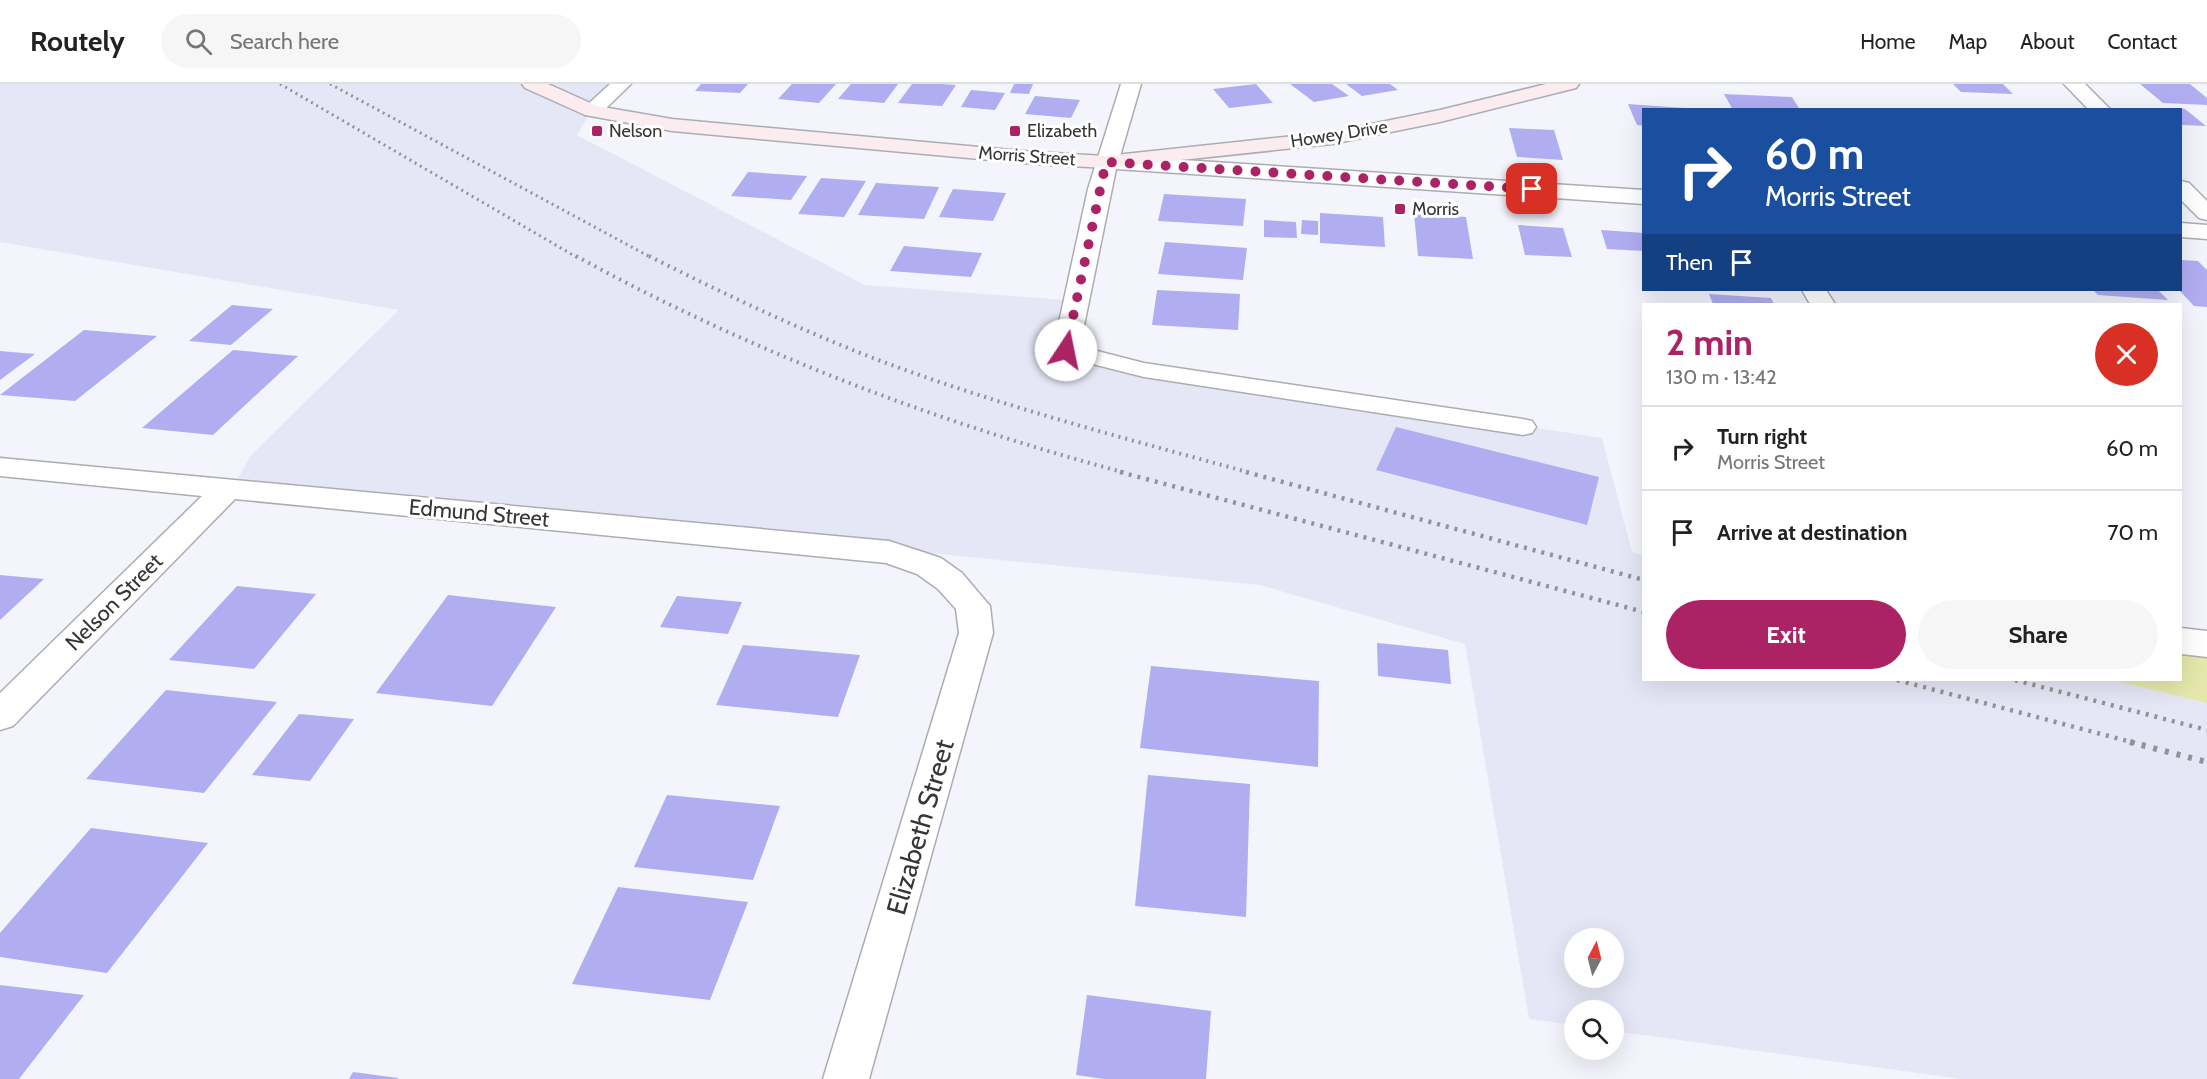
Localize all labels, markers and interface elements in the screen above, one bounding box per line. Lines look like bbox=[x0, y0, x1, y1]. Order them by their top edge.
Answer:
search box bbox=[161, 14, 581, 68]
text: Routely bbox=[30, 24, 125, 58]
icon: search bbox=[182, 25, 215, 58]
text: Search here bbox=[230, 28, 339, 55]
text: Home bbox=[1860, 29, 1916, 54]
text: Map bbox=[1949, 29, 1987, 54]
text: About bbox=[2020, 29, 2074, 54]
text: Contact bbox=[2107, 29, 2177, 54]
street label: Howey Drive bbox=[1289, 115, 1389, 153]
place label: Nelson bbox=[609, 120, 662, 142]
place label: Elizabeth bbox=[1027, 120, 1097, 142]
marker: Nelson bbox=[590, 124, 604, 138]
marker: Elizabeth bbox=[1008, 124, 1022, 138]
text: 60 m bbox=[1765, 128, 1864, 180]
icon: right bbox=[1666, 132, 1744, 210]
street label: Morris Street bbox=[978, 142, 1076, 170]
pin bbox=[1506, 163, 1557, 214]
icon: arrive bbox=[1515, 172, 1548, 205]
text: Morris Street bbox=[1765, 180, 1911, 213]
place label: Morris bbox=[1412, 198, 1459, 220]
marker: Morris bbox=[1393, 202, 1407, 216]
icon: arrive bbox=[1725, 246, 1758, 279]
text: Then bbox=[1666, 249, 1713, 276]
position arrow bbox=[1034, 318, 1098, 382]
text: 2 min bbox=[1666, 320, 1753, 364]
button: close bbox=[2095, 323, 2158, 386]
text: 130 m · 13:42 bbox=[1666, 365, 1777, 389]
text: Turn right bbox=[1717, 423, 1807, 450]
icon: right bbox=[1666, 432, 1699, 465]
text: 60 m bbox=[2106, 435, 2158, 462]
text: Morris Street bbox=[1717, 450, 1825, 474]
street label: Edmund Street bbox=[408, 493, 551, 533]
icon: arrive bbox=[1666, 516, 1699, 549]
text: Arrive at destination bbox=[1717, 519, 1907, 546]
text: 70 m bbox=[2108, 519, 2158, 546]
street label: Nelson Street bbox=[60, 547, 169, 656]
button: Exit bbox=[1666, 600, 1906, 669]
button: Share bbox=[1918, 600, 2158, 669]
street label: Elizabeth Street bbox=[879, 736, 961, 918]
north arrow bbox=[1564, 928, 1624, 988]
map controls bbox=[1564, 928, 1624, 1060]
button: search bbox=[1564, 1000, 1624, 1060]

